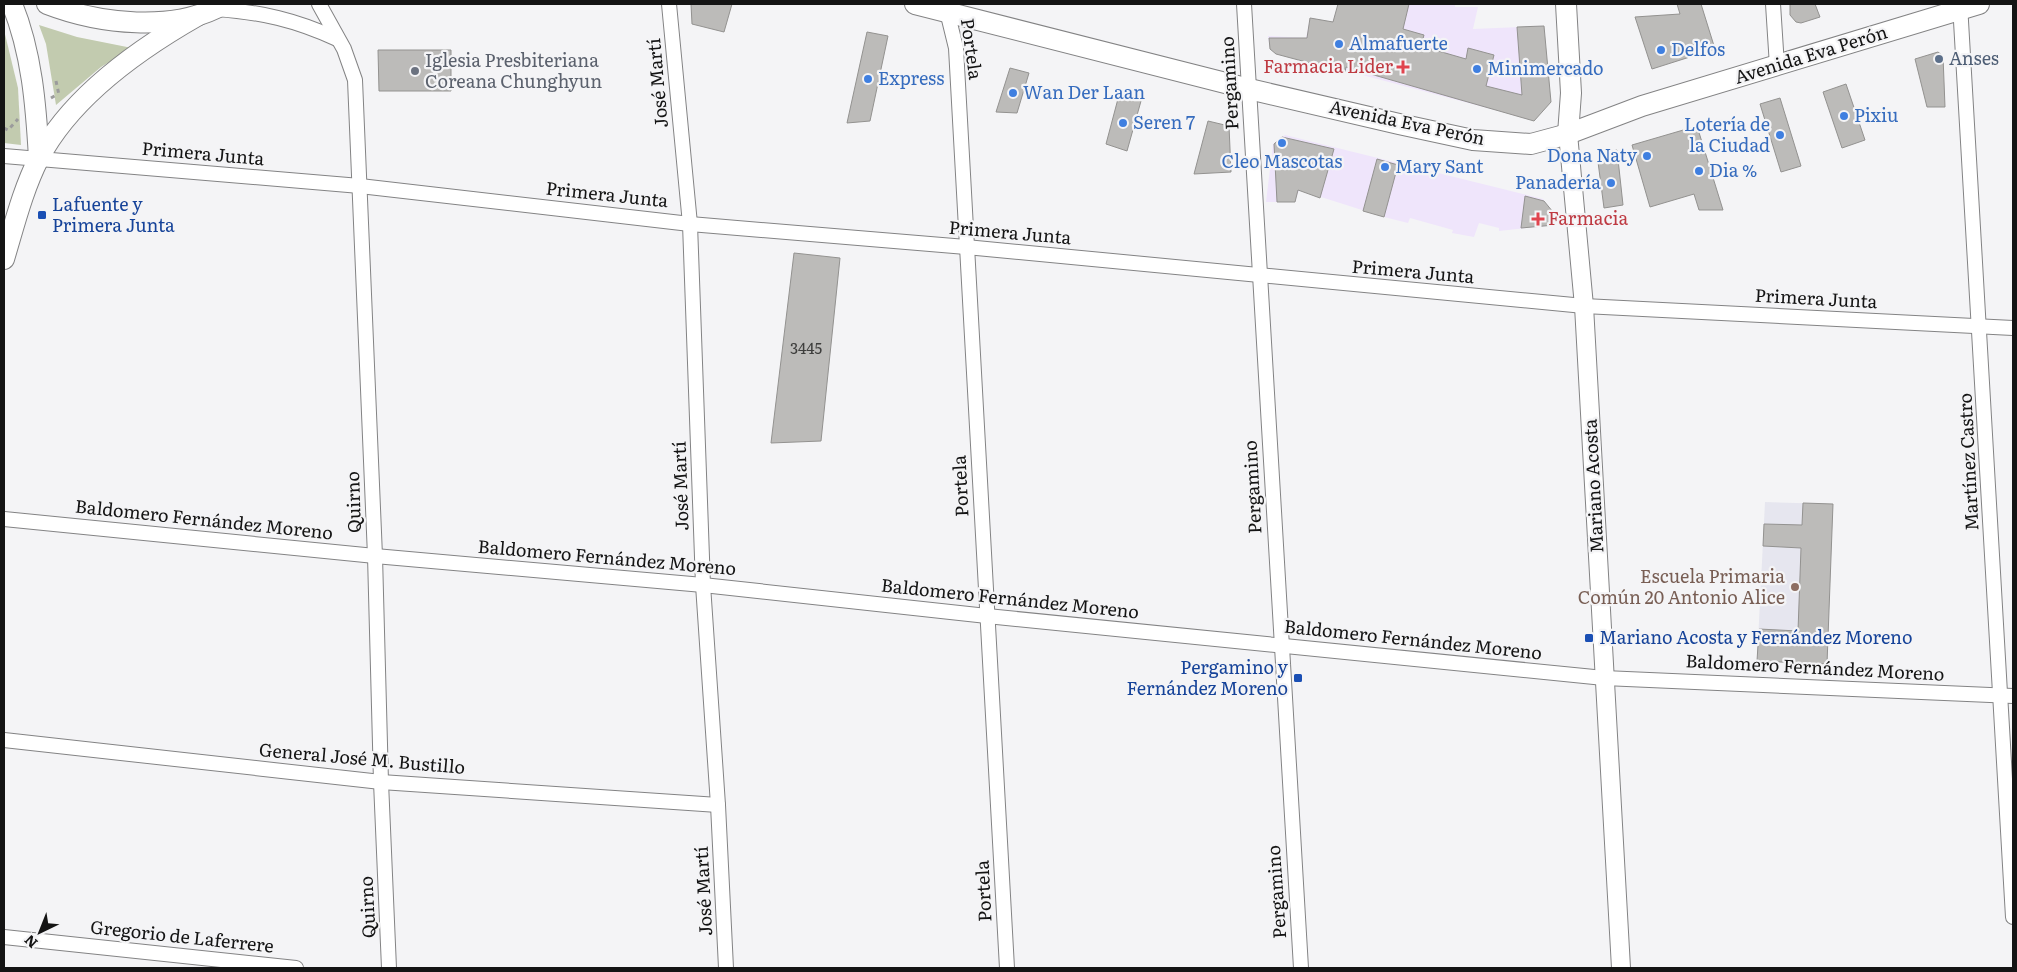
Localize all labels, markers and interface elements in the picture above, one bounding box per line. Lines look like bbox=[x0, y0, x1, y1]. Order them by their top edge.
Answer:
street label: Portela bbox=[955, 16, 990, 82]
street label: Avenida Eva Perón bbox=[1731, 17, 1890, 90]
place label: Almafuerte bbox=[1349, 29, 1448, 56]
place label: Delfos bbox=[1671, 35, 1725, 62]
street label: Pergamino bbox=[1213, 36, 1244, 131]
street label: José Martí bbox=[639, 37, 674, 129]
marker: Almafuerte bbox=[1333, 38, 1345, 50]
marker: Delfos bbox=[1655, 44, 1667, 56]
place label: Anses bbox=[1949, 44, 1999, 71]
place label: Iglesia Presbiteriana Coreana Chunghyun bbox=[425, 46, 602, 94]
place label: Farmacia Lider bbox=[1263, 52, 1393, 79]
marker: Anses bbox=[1933, 53, 1945, 65]
place label: Minimercado bbox=[1487, 54, 1604, 81]
marker: Farmacia Lider bbox=[1397, 61, 1409, 73]
marker: Minimercado bbox=[1471, 63, 1483, 75]
place label: Express bbox=[878, 64, 944, 91]
marker: Iglesia Presbiteriana Coreana Chunghyun bbox=[409, 65, 421, 77]
marker: Express bbox=[862, 73, 874, 85]
place label: Wan Der Laan bbox=[1023, 78, 1145, 105]
marker: Wan Der Laan bbox=[1007, 87, 1019, 99]
street label: Avenida Eva Perón bbox=[1327, 92, 1488, 151]
place label: Pixiu bbox=[1854, 101, 1898, 128]
place label: Seren 7 bbox=[1133, 108, 1195, 135]
place label: Lotería de la Ciudad bbox=[1684, 110, 1770, 158]
marker: Pixiu bbox=[1838, 110, 1850, 122]
marker: Seren 7 bbox=[1117, 117, 1129, 129]
marker: Lotería de la Ciudad bbox=[1774, 129, 1786, 141]
street label: Primera Junta bbox=[141, 134, 266, 171]
marker: Cleo Mascotas bbox=[1276, 137, 1288, 149]
place label: Dona Naty bbox=[1547, 141, 1638, 168]
place label: Cleo Mascotas bbox=[1221, 147, 1343, 174]
marker: Dona Naty bbox=[1641, 150, 1653, 162]
place label: Mary Sant bbox=[1395, 152, 1484, 179]
place label: Dia % bbox=[1709, 156, 1757, 183]
marker: Mary Sant bbox=[1379, 161, 1391, 173]
marker: Dia % bbox=[1693, 165, 1705, 177]
place label: Panadería bbox=[1515, 168, 1601, 195]
street label: Primera Junta bbox=[545, 174, 670, 213]
marker: Panadería bbox=[1605, 177, 1617, 189]
place label: Lafuente y Primera Junta bbox=[52, 190, 175, 238]
place label: Farmacia bbox=[1548, 204, 1628, 231]
marker: Lafuente y Primera Junta bbox=[36, 209, 48, 221]
street label: Primera Junta bbox=[948, 213, 1073, 250]
marker: Farmacia bbox=[1532, 213, 1544, 225]
street label: Primera Junta bbox=[1351, 252, 1476, 289]
street label: Primera Junta bbox=[1754, 281, 1878, 314]
house number: 3445 bbox=[790, 336, 822, 359]
street label: Martínez Castro bbox=[1950, 392, 1985, 532]
street label: Mariano Acosta bbox=[1575, 418, 1609, 554]
street label: Pergamino bbox=[1236, 440, 1267, 535]
street label: José Martí bbox=[664, 441, 695, 531]
street label: Portela bbox=[944, 454, 975, 518]
street label: Quirno bbox=[338, 471, 367, 533]
street label: Baldomero Fernández Moreno bbox=[74, 492, 334, 545]
street label: Baldomero Fernández Moreno bbox=[477, 532, 737, 581]
place label: Escuela Primaria Común 20 Antonio Alice bbox=[1578, 562, 1785, 610]
street label: Baldomero Fernández Moreno bbox=[880, 571, 1140, 624]
marker: Escuela Primaria Común 20 Antonio Alice bbox=[1789, 581, 1801, 593]
street label: Baldomero Fernández Moreno bbox=[1283, 612, 1543, 665]
place label: Mariano Acosta y Fernández Moreno bbox=[1599, 623, 1912, 650]
marker: Mariano Acosta y Fernández Moreno bbox=[1583, 632, 1595, 644]
street label: Baldomero Fernández Moreno bbox=[1685, 646, 1945, 687]
place label: Pergamino y Fernández Moreno bbox=[1126, 653, 1289, 701]
marker: Pergamino y Fernández Moreno bbox=[1292, 672, 1304, 684]
street label: General José M. Bustillo bbox=[258, 735, 466, 780]
street label: Pergamino bbox=[1259, 844, 1292, 940]
street label: José Martí bbox=[687, 846, 718, 937]
street label: Portela bbox=[967, 859, 998, 923]
street label: Quirno bbox=[351, 875, 382, 939]
north arrow bbox=[15, 907, 65, 957]
street label: Gregorio de Laferrere bbox=[89, 912, 275, 959]
text: N bbox=[19, 931, 42, 954]

